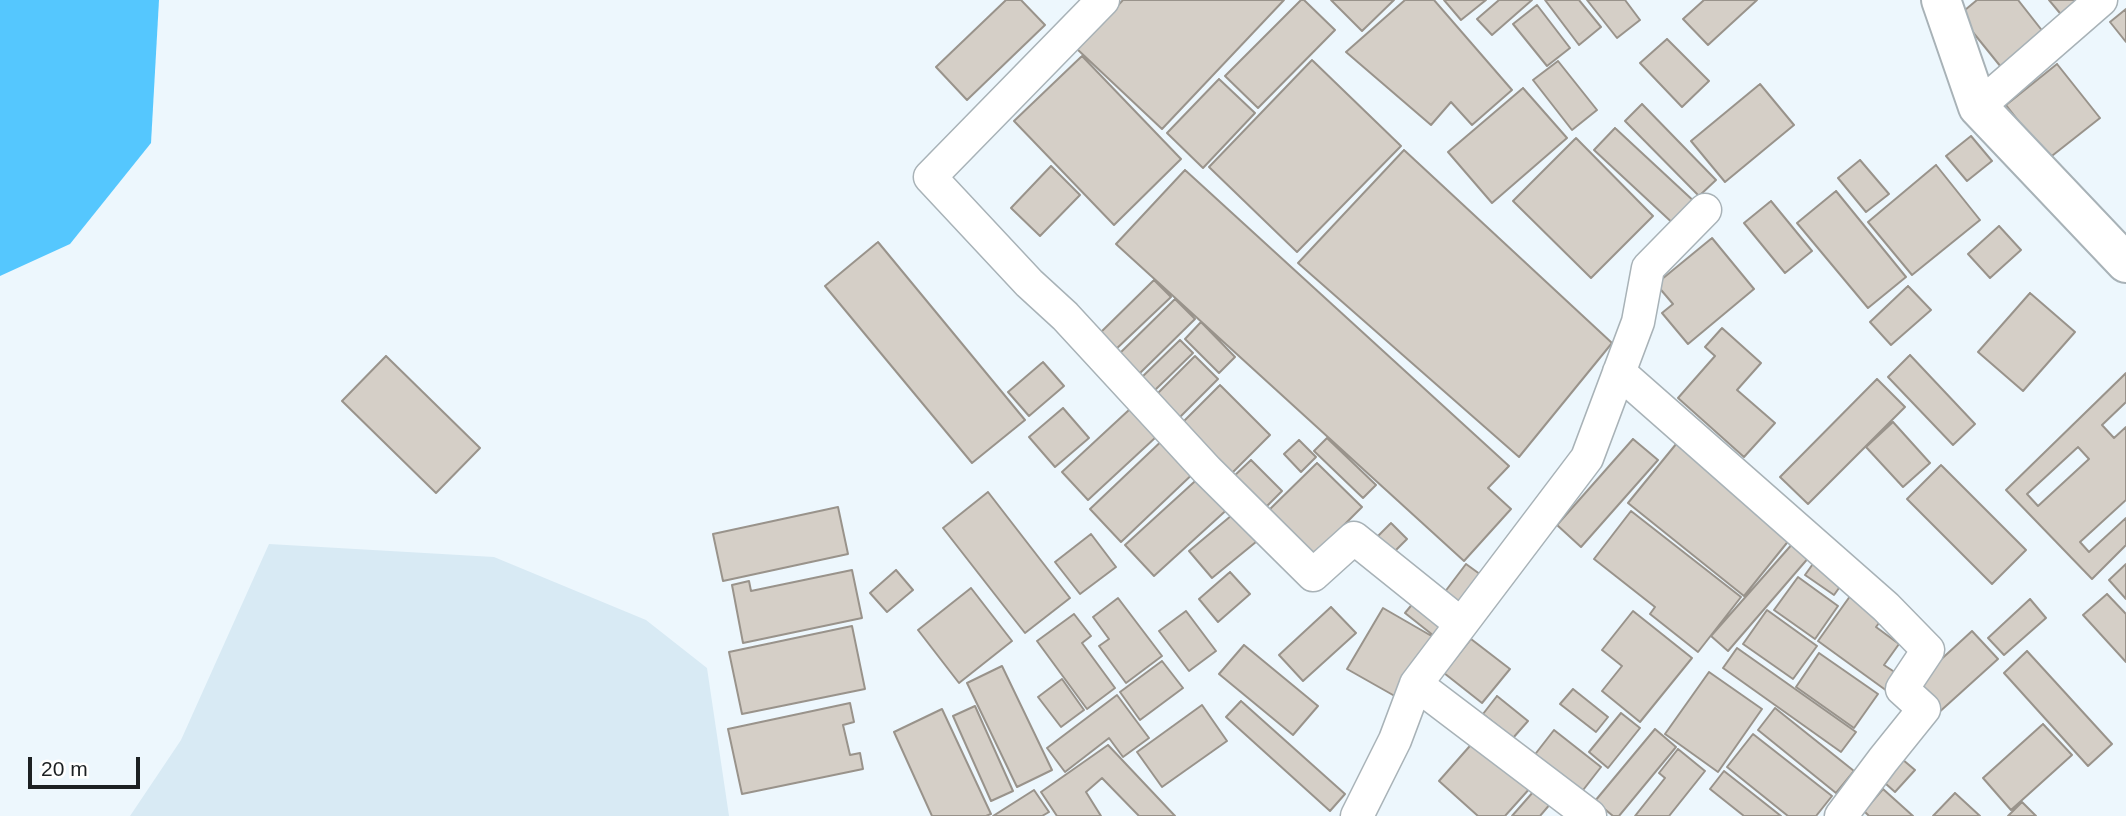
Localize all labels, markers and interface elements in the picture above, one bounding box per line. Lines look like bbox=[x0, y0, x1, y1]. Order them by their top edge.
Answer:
scale bar bbox=[32, 742, 144, 786]
text: 20 m bbox=[41, 757, 88, 780]

